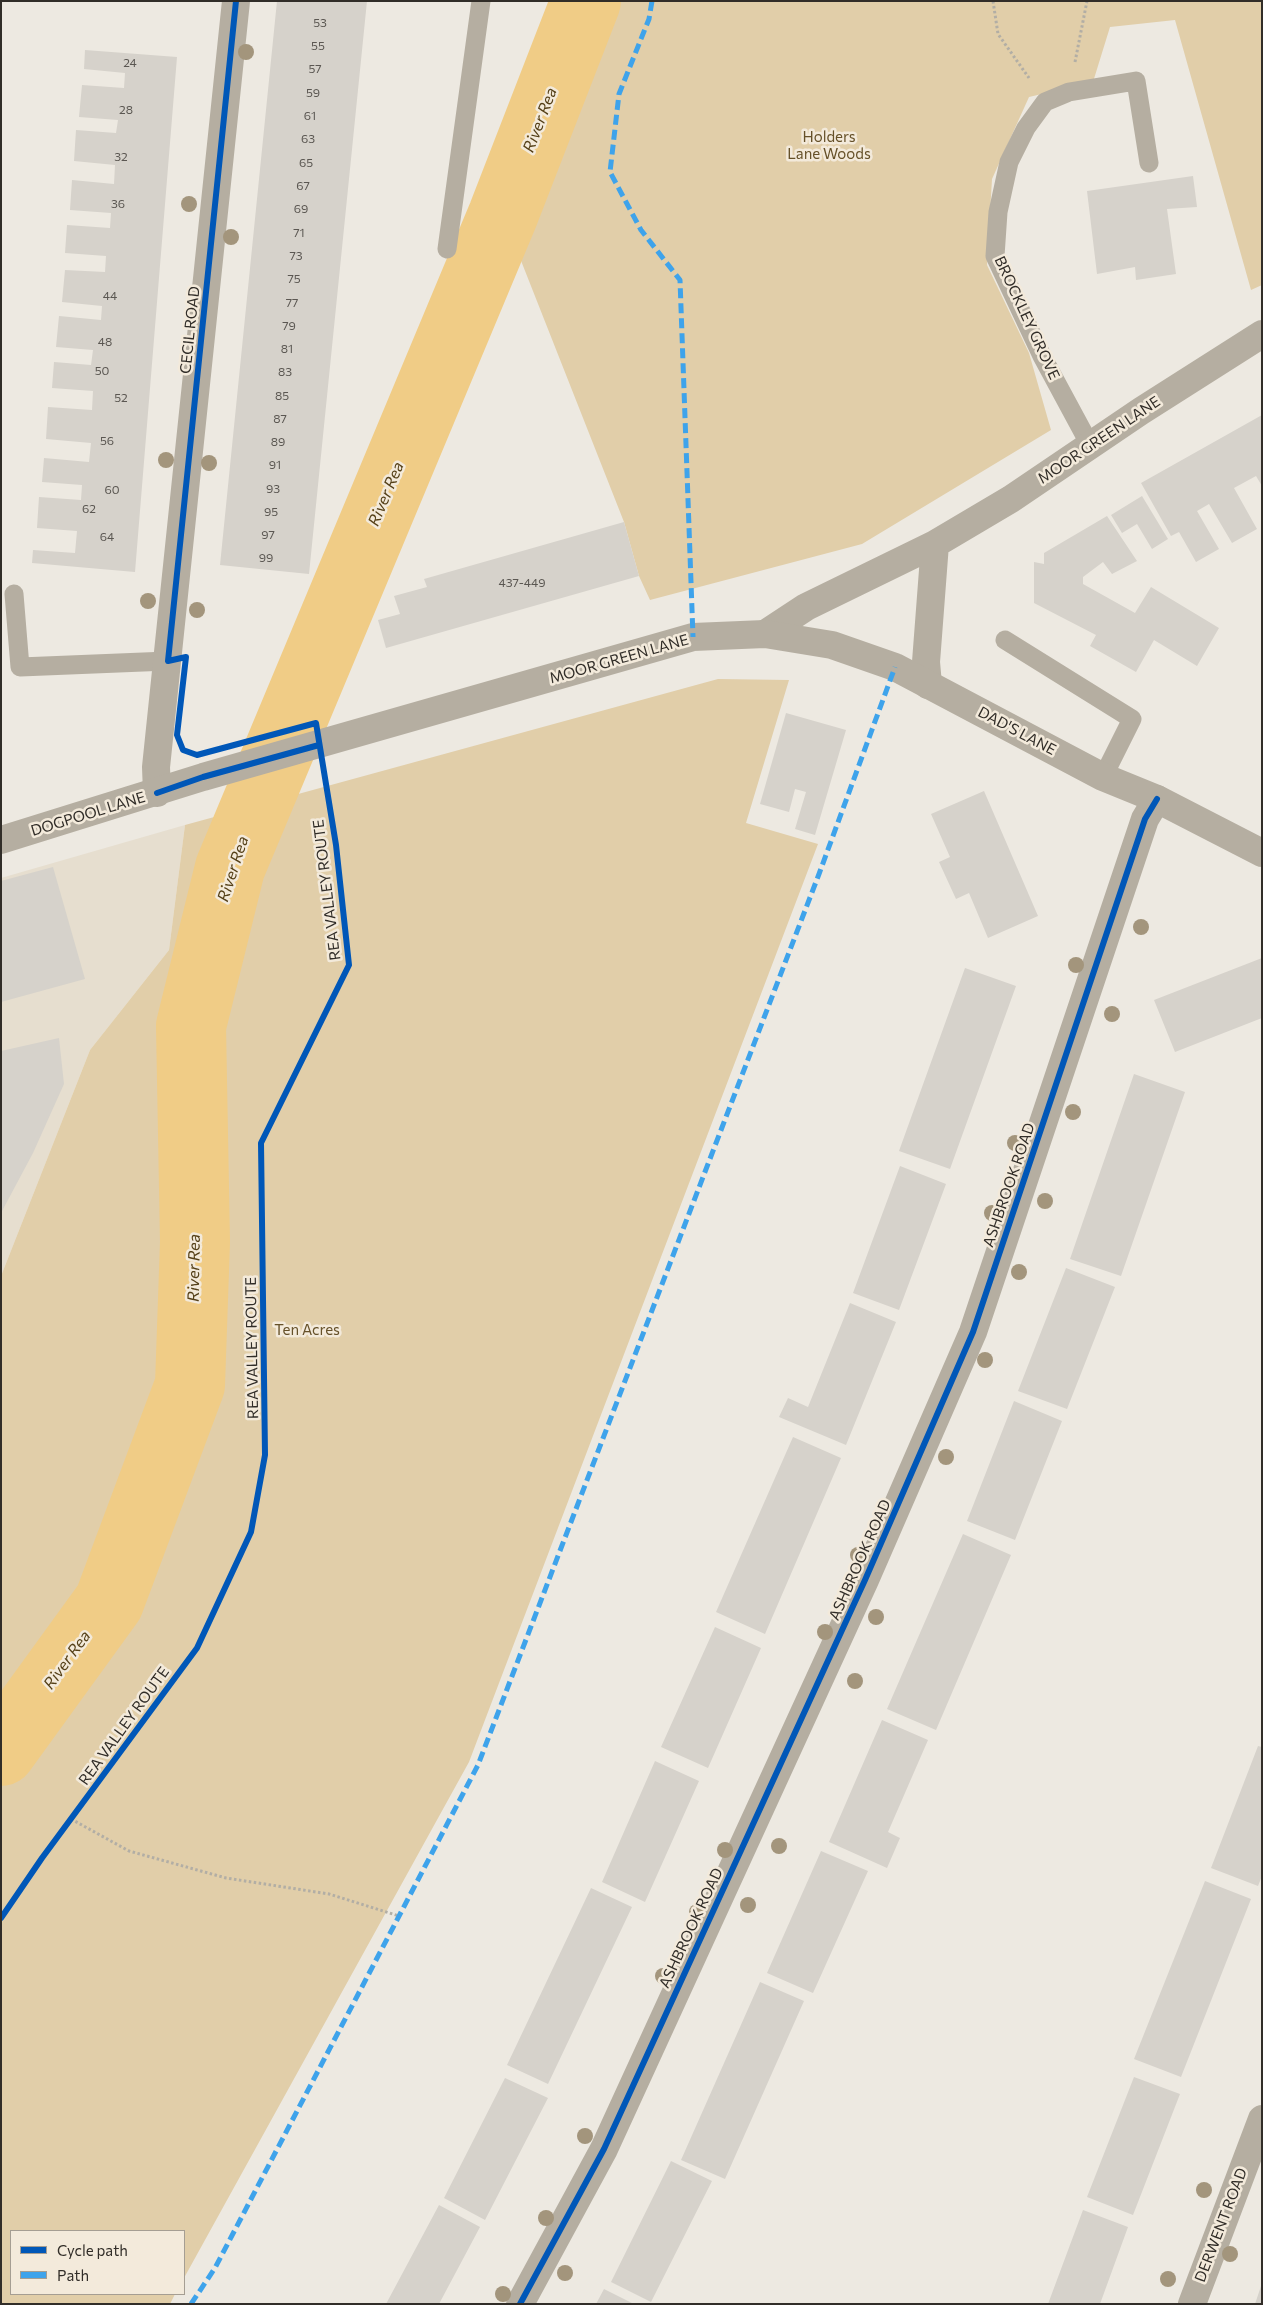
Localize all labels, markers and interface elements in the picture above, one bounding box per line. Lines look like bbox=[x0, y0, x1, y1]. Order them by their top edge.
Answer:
house number: 53 bbox=[313, 16, 327, 30]
house number: 55 bbox=[311, 39, 325, 53]
house number: 24 bbox=[123, 56, 137, 70]
house number: 57 bbox=[308, 62, 322, 76]
water label: River Rea bbox=[519, 85, 561, 155]
house number: 59 bbox=[306, 86, 320, 100]
house number: 28 bbox=[119, 103, 133, 117]
house number: 61 bbox=[304, 109, 316, 123]
park label: Holders Lane Woods bbox=[787, 128, 871, 163]
house number: 63 bbox=[301, 132, 315, 146]
house number: 32 bbox=[114, 150, 128, 164]
house number: 65 bbox=[299, 156, 313, 170]
house number: 67 bbox=[296, 179, 310, 193]
house number: 36 bbox=[111, 197, 125, 211]
house number: 69 bbox=[294, 202, 308, 216]
house number: 71 bbox=[293, 226, 305, 240]
house number: 73 bbox=[289, 249, 303, 263]
street label: BROCKLEY GROVE bbox=[990, 253, 1064, 383]
house number: 75 bbox=[287, 272, 301, 286]
street label: CECIL ROAD bbox=[176, 285, 204, 375]
house number: 44 bbox=[103, 289, 117, 303]
house number: 77 bbox=[286, 296, 298, 310]
house number: 79 bbox=[282, 319, 296, 333]
house number: 48 bbox=[98, 335, 112, 349]
house number: 81 bbox=[281, 342, 293, 356]
house number: 50 bbox=[95, 364, 109, 378]
house number: 83 bbox=[278, 365, 292, 379]
house number: 85 bbox=[275, 389, 289, 403]
house number: 52 bbox=[114, 391, 128, 405]
street label: MOOR GREEN LANE bbox=[1034, 392, 1164, 488]
house number: 87 bbox=[273, 412, 287, 426]
house number: 56 bbox=[100, 434, 114, 448]
house number: 89 bbox=[271, 435, 285, 449]
house number: 91 bbox=[269, 458, 281, 472]
water label: River Rea bbox=[364, 459, 408, 529]
house number: 93 bbox=[266, 482, 280, 496]
house number: 60 bbox=[104, 483, 120, 497]
house number: 62 bbox=[82, 502, 96, 516]
house number: 95 bbox=[264, 505, 278, 519]
house number: 97 bbox=[261, 528, 275, 542]
house number: 64 bbox=[100, 530, 114, 544]
house number: 99 bbox=[259, 551, 273, 565]
house number: 437-449 bbox=[498, 576, 546, 590]
street label: MOOR GREEN LANE bbox=[547, 631, 691, 687]
street label: DAD'S LANE bbox=[975, 703, 1059, 759]
street label: DOGPOOL LANE bbox=[29, 788, 147, 840]
street label: REA VALLEY ROUTE bbox=[309, 818, 345, 962]
water label: River Rea bbox=[213, 834, 253, 904]
street label: ASHBROOK ROAD bbox=[979, 1120, 1039, 1250]
water label: River Rea bbox=[184, 1234, 204, 1302]
street label: REA VALLEY ROUTE bbox=[242, 1277, 262, 1419]
park label: Ten Acres bbox=[274, 1321, 340, 1339]
street label: ASHBROOK ROAD bbox=[825, 1497, 895, 1623]
water label: River Rea bbox=[39, 1627, 95, 1693]
street label: REA VALLEY ROUTE bbox=[75, 1663, 173, 1789]
street label: ASHBROOK ROAD bbox=[655, 1865, 727, 1991]
street label: DERWENT ROAD bbox=[1191, 2165, 1251, 2285]
legend bbox=[10, 2230, 185, 2295]
text: Cycle path bbox=[57, 2241, 128, 2259]
text: Path bbox=[57, 2266, 89, 2284]

